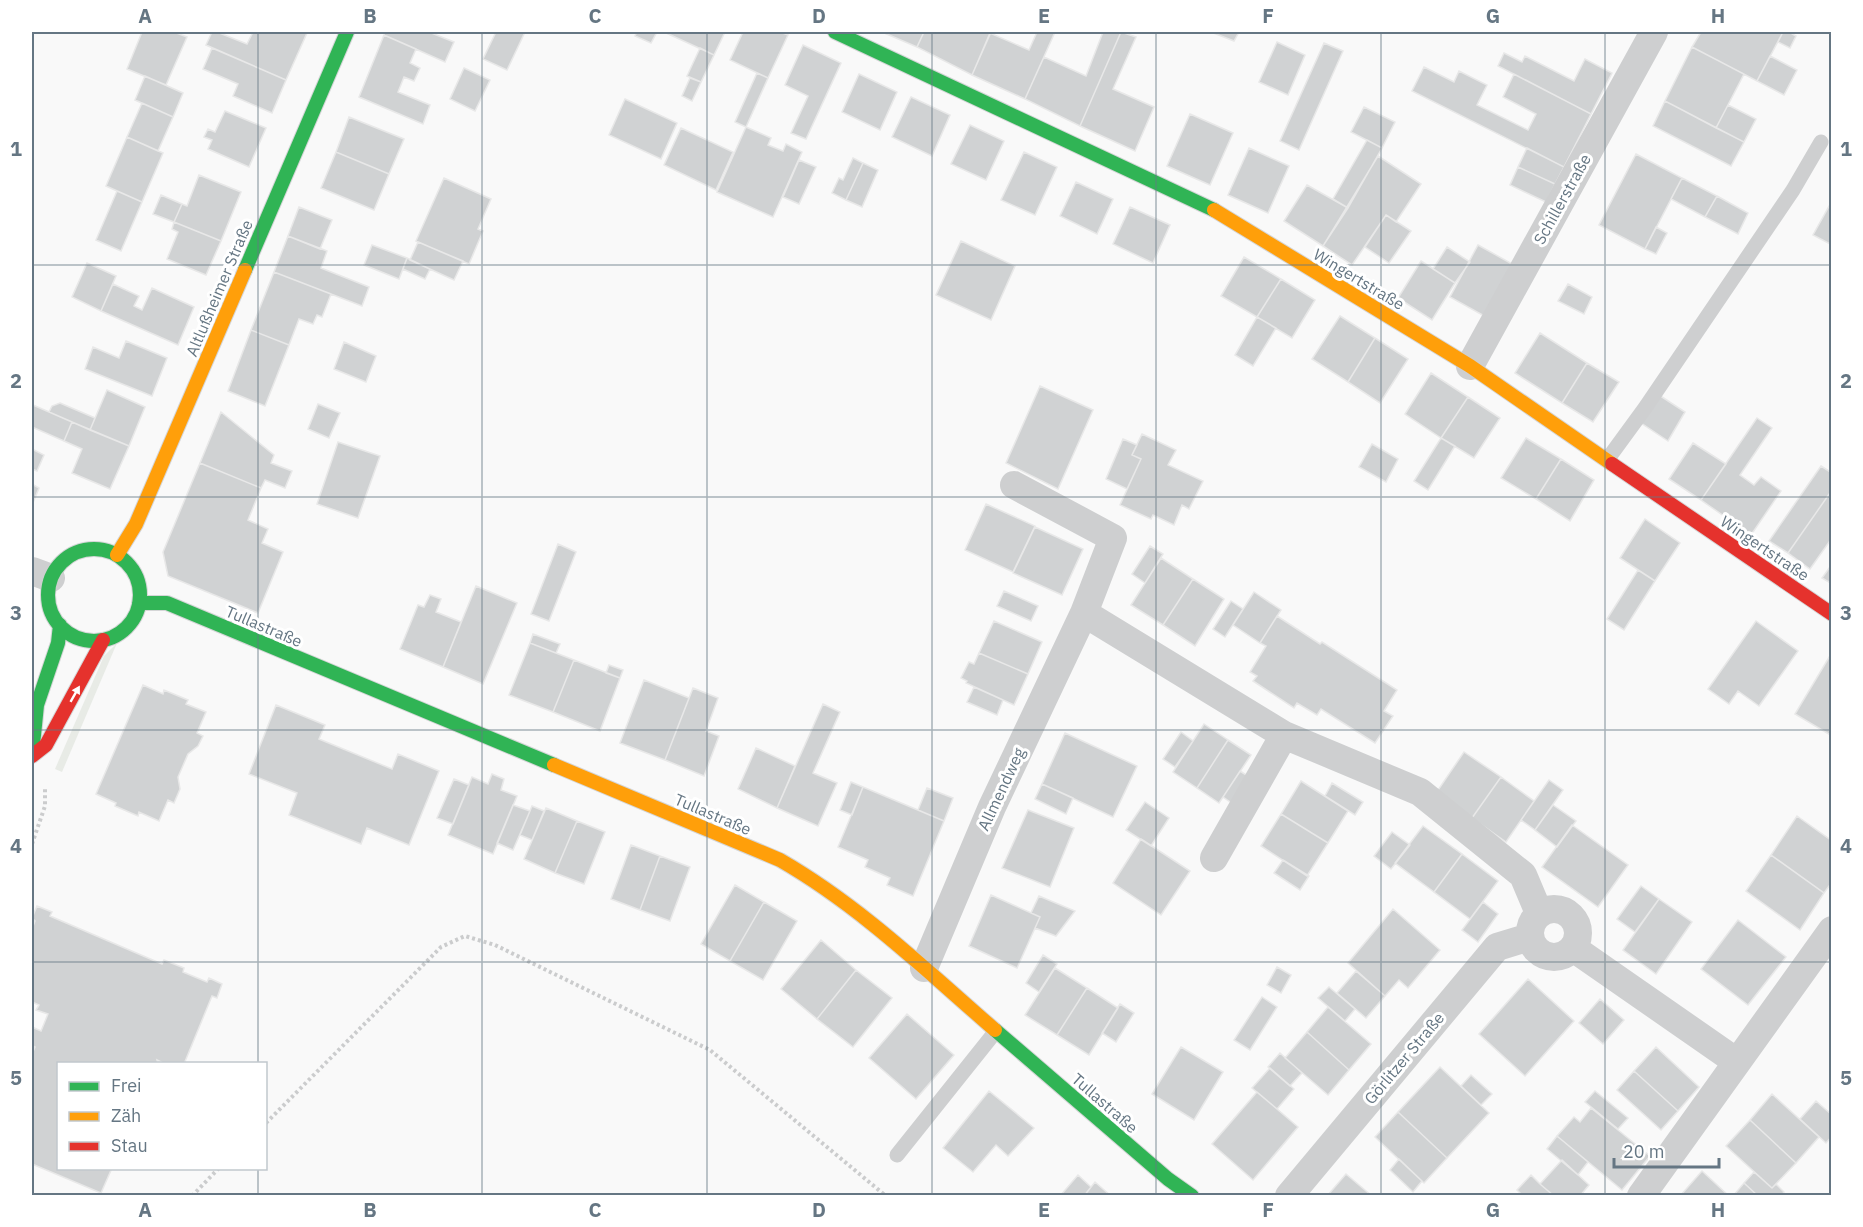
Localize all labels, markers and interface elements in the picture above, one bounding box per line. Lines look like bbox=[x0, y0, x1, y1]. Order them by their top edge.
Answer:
text: A bbox=[138, 2, 152, 29]
text: B bbox=[363, 2, 377, 29]
text: C bbox=[588, 2, 602, 29]
text: D bbox=[812, 2, 826, 29]
text: E bbox=[1038, 2, 1050, 29]
text: F bbox=[1262, 2, 1274, 29]
text: G bbox=[1486, 2, 1500, 29]
text: H bbox=[1711, 2, 1725, 29]
text: 1 bbox=[10, 135, 22, 162]
text: 1 bbox=[1840, 135, 1852, 162]
street label: Schillerstraße bbox=[1529, 150, 1595, 248]
street label: Altlußheimer Straße bbox=[181, 217, 257, 359]
street label: Wingertstraße bbox=[1310, 244, 1408, 314]
text: 2 bbox=[10, 367, 22, 394]
text: 2 bbox=[1840, 367, 1852, 394]
street label: Wingertstraße bbox=[1717, 511, 1813, 585]
text: 3 bbox=[10, 599, 22, 626]
text: 3 bbox=[1840, 599, 1852, 626]
street label: Tullastraße bbox=[223, 601, 306, 651]
one-way arrow bbox=[70, 685, 80, 702]
street label: Allmendweg bbox=[973, 744, 1029, 834]
street label: Tullastraße bbox=[672, 789, 755, 839]
text: 4 bbox=[10, 832, 22, 859]
text: 4 bbox=[1840, 832, 1852, 859]
street label: Görlitzer Straße bbox=[1360, 1008, 1448, 1108]
legend bbox=[57, 1062, 267, 1170]
text: 5 bbox=[10, 1064, 22, 1091]
text: 5 bbox=[1840, 1064, 1852, 1091]
street label: Tullastraße bbox=[1068, 1069, 1142, 1137]
text: Frei bbox=[111, 1074, 142, 1097]
text: Zäh bbox=[111, 1104, 141, 1127]
scale bar bbox=[1614, 1131, 1719, 1169]
text: Stau bbox=[111, 1134, 148, 1157]
text: 20 m bbox=[1623, 1140, 1665, 1163]
text: A bbox=[138, 1196, 152, 1223]
text: B bbox=[363, 1196, 377, 1223]
text: C bbox=[588, 1196, 602, 1223]
text: D bbox=[812, 1196, 826, 1223]
text: E bbox=[1038, 1196, 1050, 1223]
text: F bbox=[1262, 1196, 1274, 1223]
text: G bbox=[1486, 1196, 1500, 1223]
text: H bbox=[1711, 1196, 1725, 1223]

